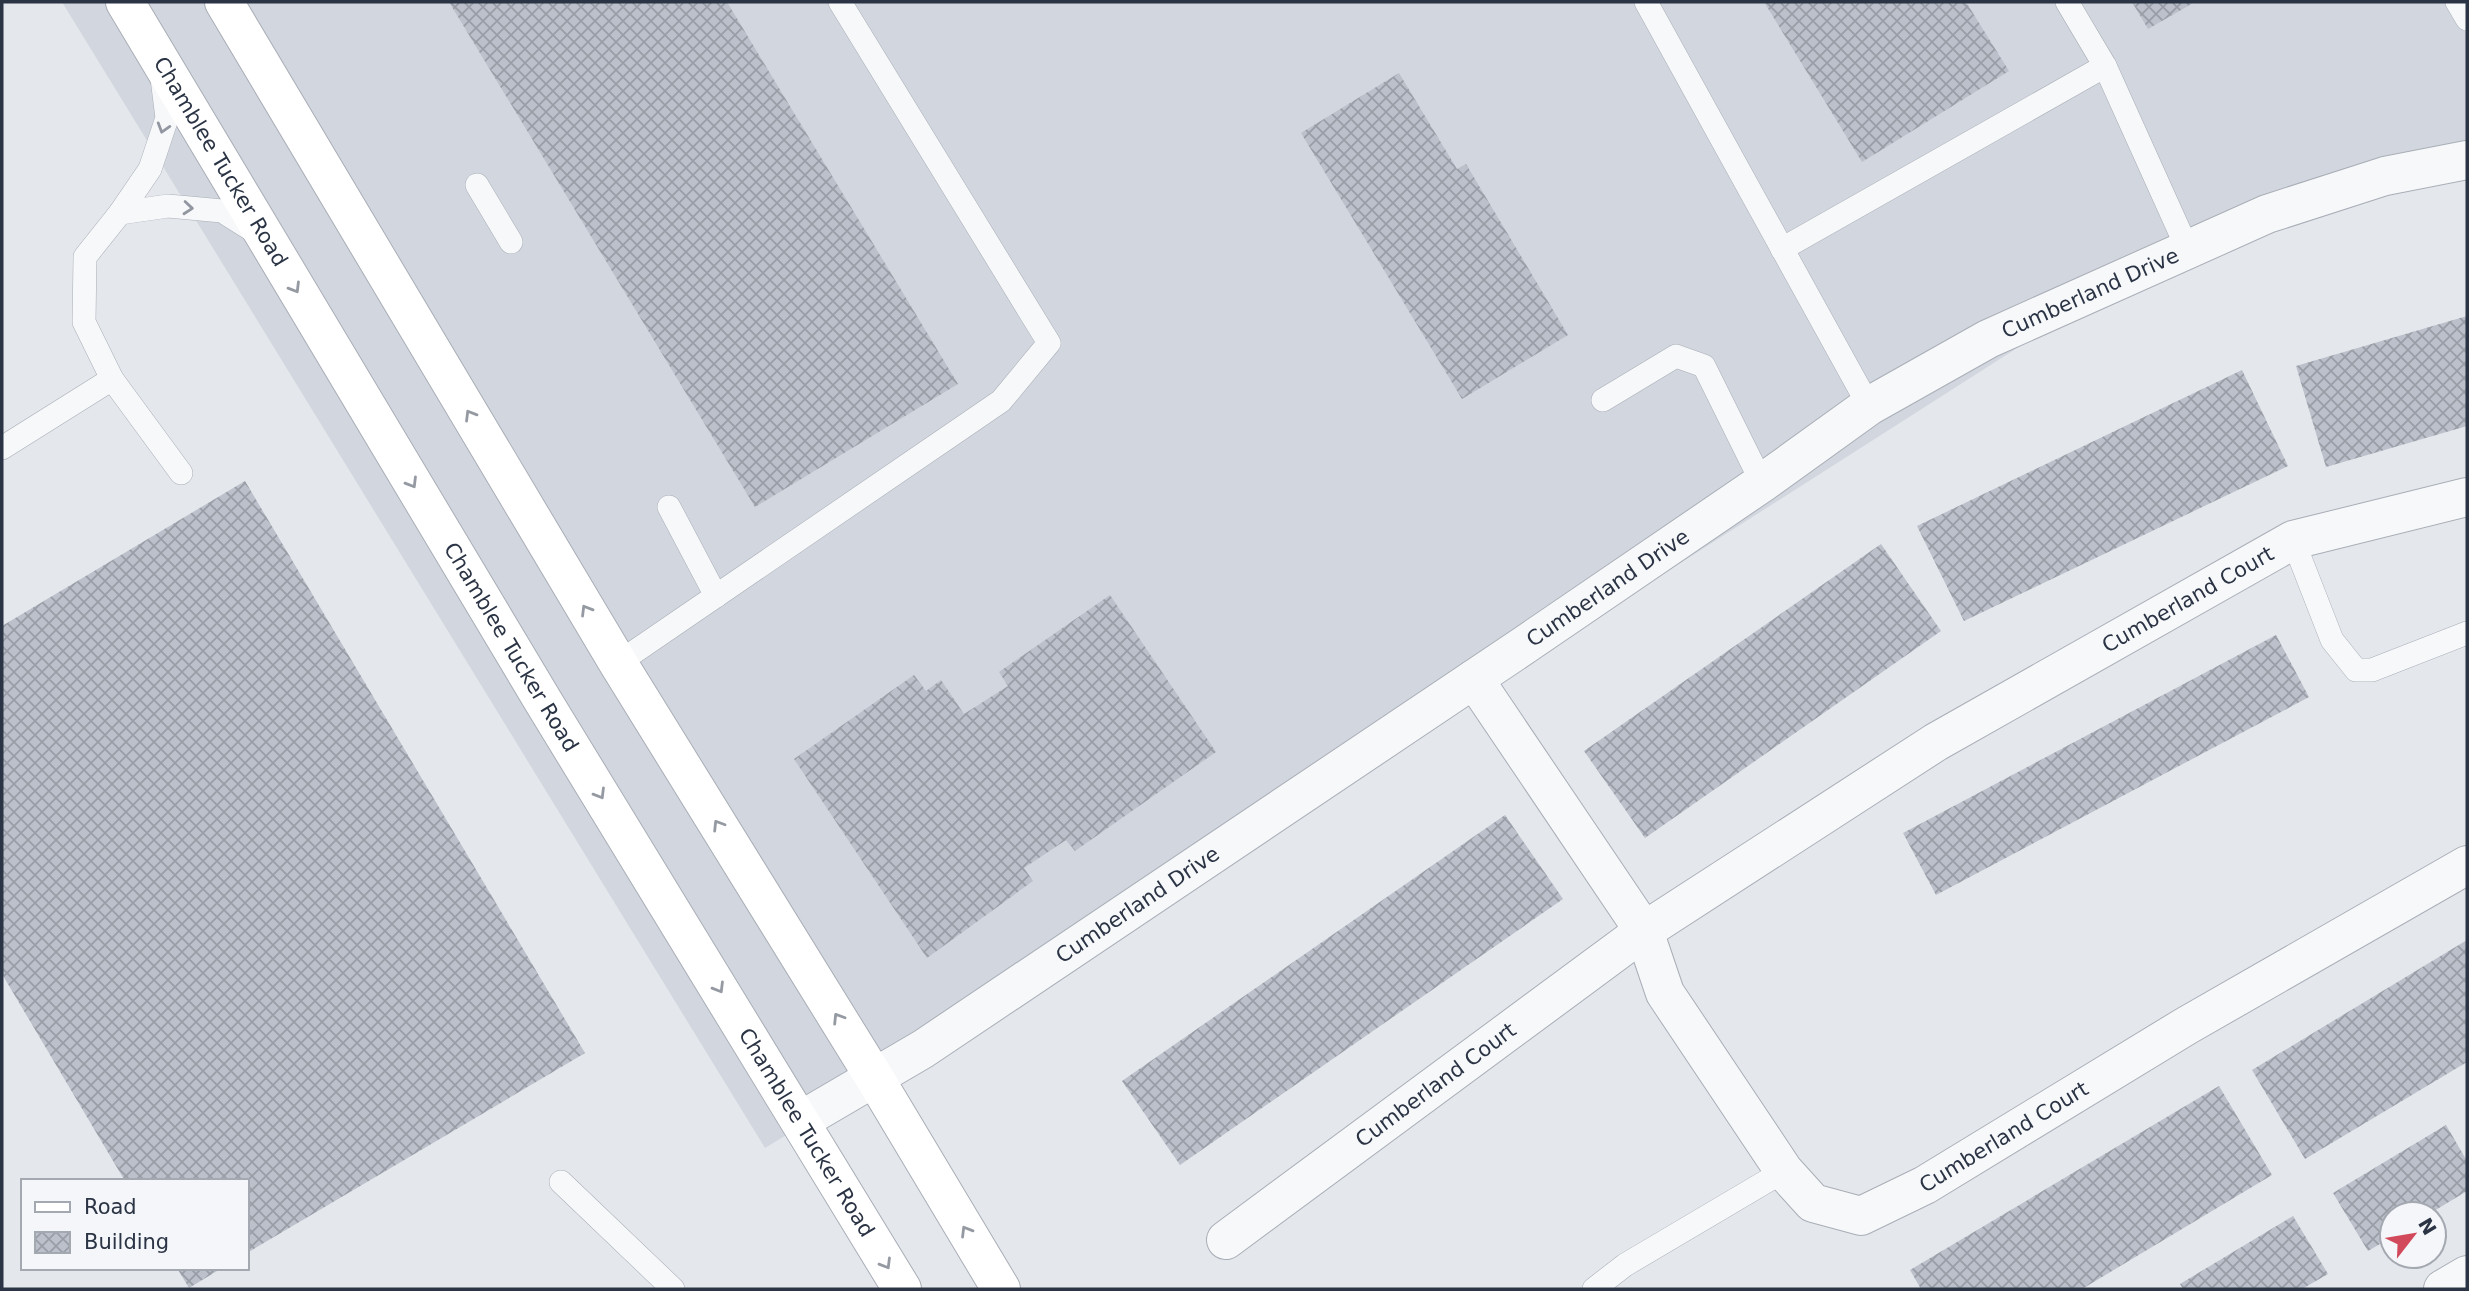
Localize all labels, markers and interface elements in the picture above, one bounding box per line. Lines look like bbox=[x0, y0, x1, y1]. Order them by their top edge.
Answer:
street label: Chamblee Tucker Road bbox=[149, 53, 292, 271]
one-way arrow bbox=[157, 122, 172, 134]
one-way arrow bbox=[183, 200, 194, 215]
street label: Cumberland Drive bbox=[1998, 243, 2182, 343]
one-way arrow bbox=[287, 280, 300, 293]
one-way arrow bbox=[465, 409, 478, 422]
one-way arrow bbox=[404, 475, 417, 488]
street label: Cumberland Drive bbox=[1522, 524, 1694, 652]
street label: Chamblee Tucker Road bbox=[439, 538, 583, 756]
street label: Cumberland Court bbox=[2098, 542, 2278, 658]
one-way arrow bbox=[582, 605, 595, 618]
one-way arrow bbox=[592, 786, 605, 799]
one-way arrow bbox=[713, 820, 726, 833]
street label: Cumberland Drive bbox=[1051, 842, 1224, 968]
one-way arrow bbox=[710, 980, 723, 993]
one-way arrow bbox=[833, 1013, 846, 1026]
street label: Cumberland Court bbox=[1351, 1018, 1521, 1152]
street label: Chamblee Tucker Road bbox=[734, 1024, 879, 1241]
street label: Cumberland Court bbox=[1915, 1076, 2093, 1197]
legend bbox=[21, 1179, 248, 1270]
text: Road bbox=[84, 1195, 137, 1219]
north arrow bbox=[2378, 1200, 2448, 1270]
text: N bbox=[2414, 1214, 2441, 1239]
one-way arrow bbox=[961, 1225, 974, 1238]
text: Building bbox=[84, 1230, 169, 1254]
one-way arrow bbox=[878, 1256, 891, 1269]

